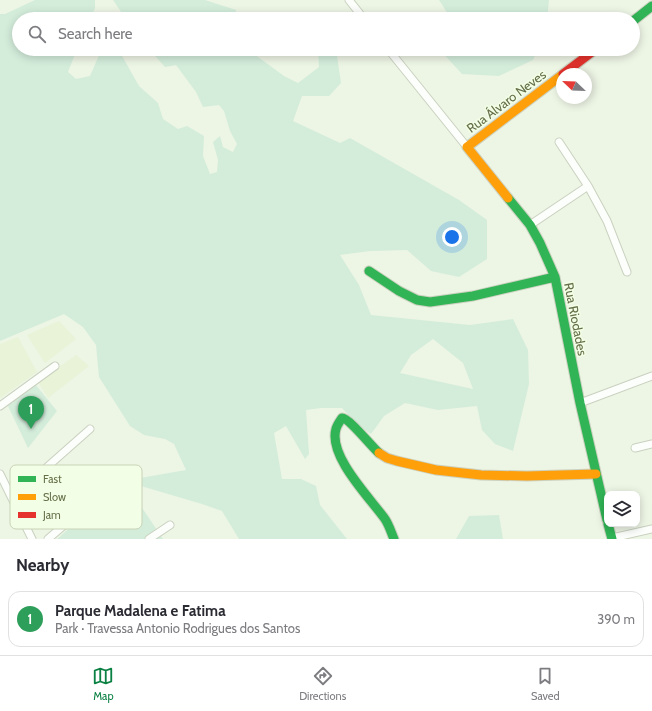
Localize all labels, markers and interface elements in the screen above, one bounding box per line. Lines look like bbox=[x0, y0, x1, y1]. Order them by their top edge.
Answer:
search box bbox=[12, 12, 640, 56]
icon: search bbox=[26, 23, 48, 45]
text: Search here bbox=[58, 25, 133, 43]
street label: Rua Álvaro Neves bbox=[463, 65, 549, 136]
north arrow bbox=[556, 68, 592, 104]
your location bbox=[442, 227, 462, 247]
street label: Rua Riodades bbox=[561, 281, 591, 357]
pin: 1 bbox=[18, 396, 44, 429]
legend bbox=[10, 465, 142, 529]
text: Fast bbox=[43, 472, 62, 486]
text: Slow bbox=[43, 490, 66, 504]
map controls bbox=[604, 491, 640, 527]
button: layers bbox=[604, 491, 640, 527]
text: Jam bbox=[42, 508, 61, 522]
text: Nearby bbox=[16, 555, 69, 575]
text: Parque Madalena e Fatima bbox=[55, 602, 226, 620]
text: 1 bbox=[28, 611, 32, 627]
text: 390 m bbox=[597, 611, 635, 627]
text: Park · Travessa Antonio Rodrigues dos Santos bbox=[55, 620, 300, 636]
tab: Map bbox=[92, 665, 114, 703]
tab: Directions bbox=[299, 665, 346, 703]
tab: Saved bbox=[531, 665, 560, 703]

